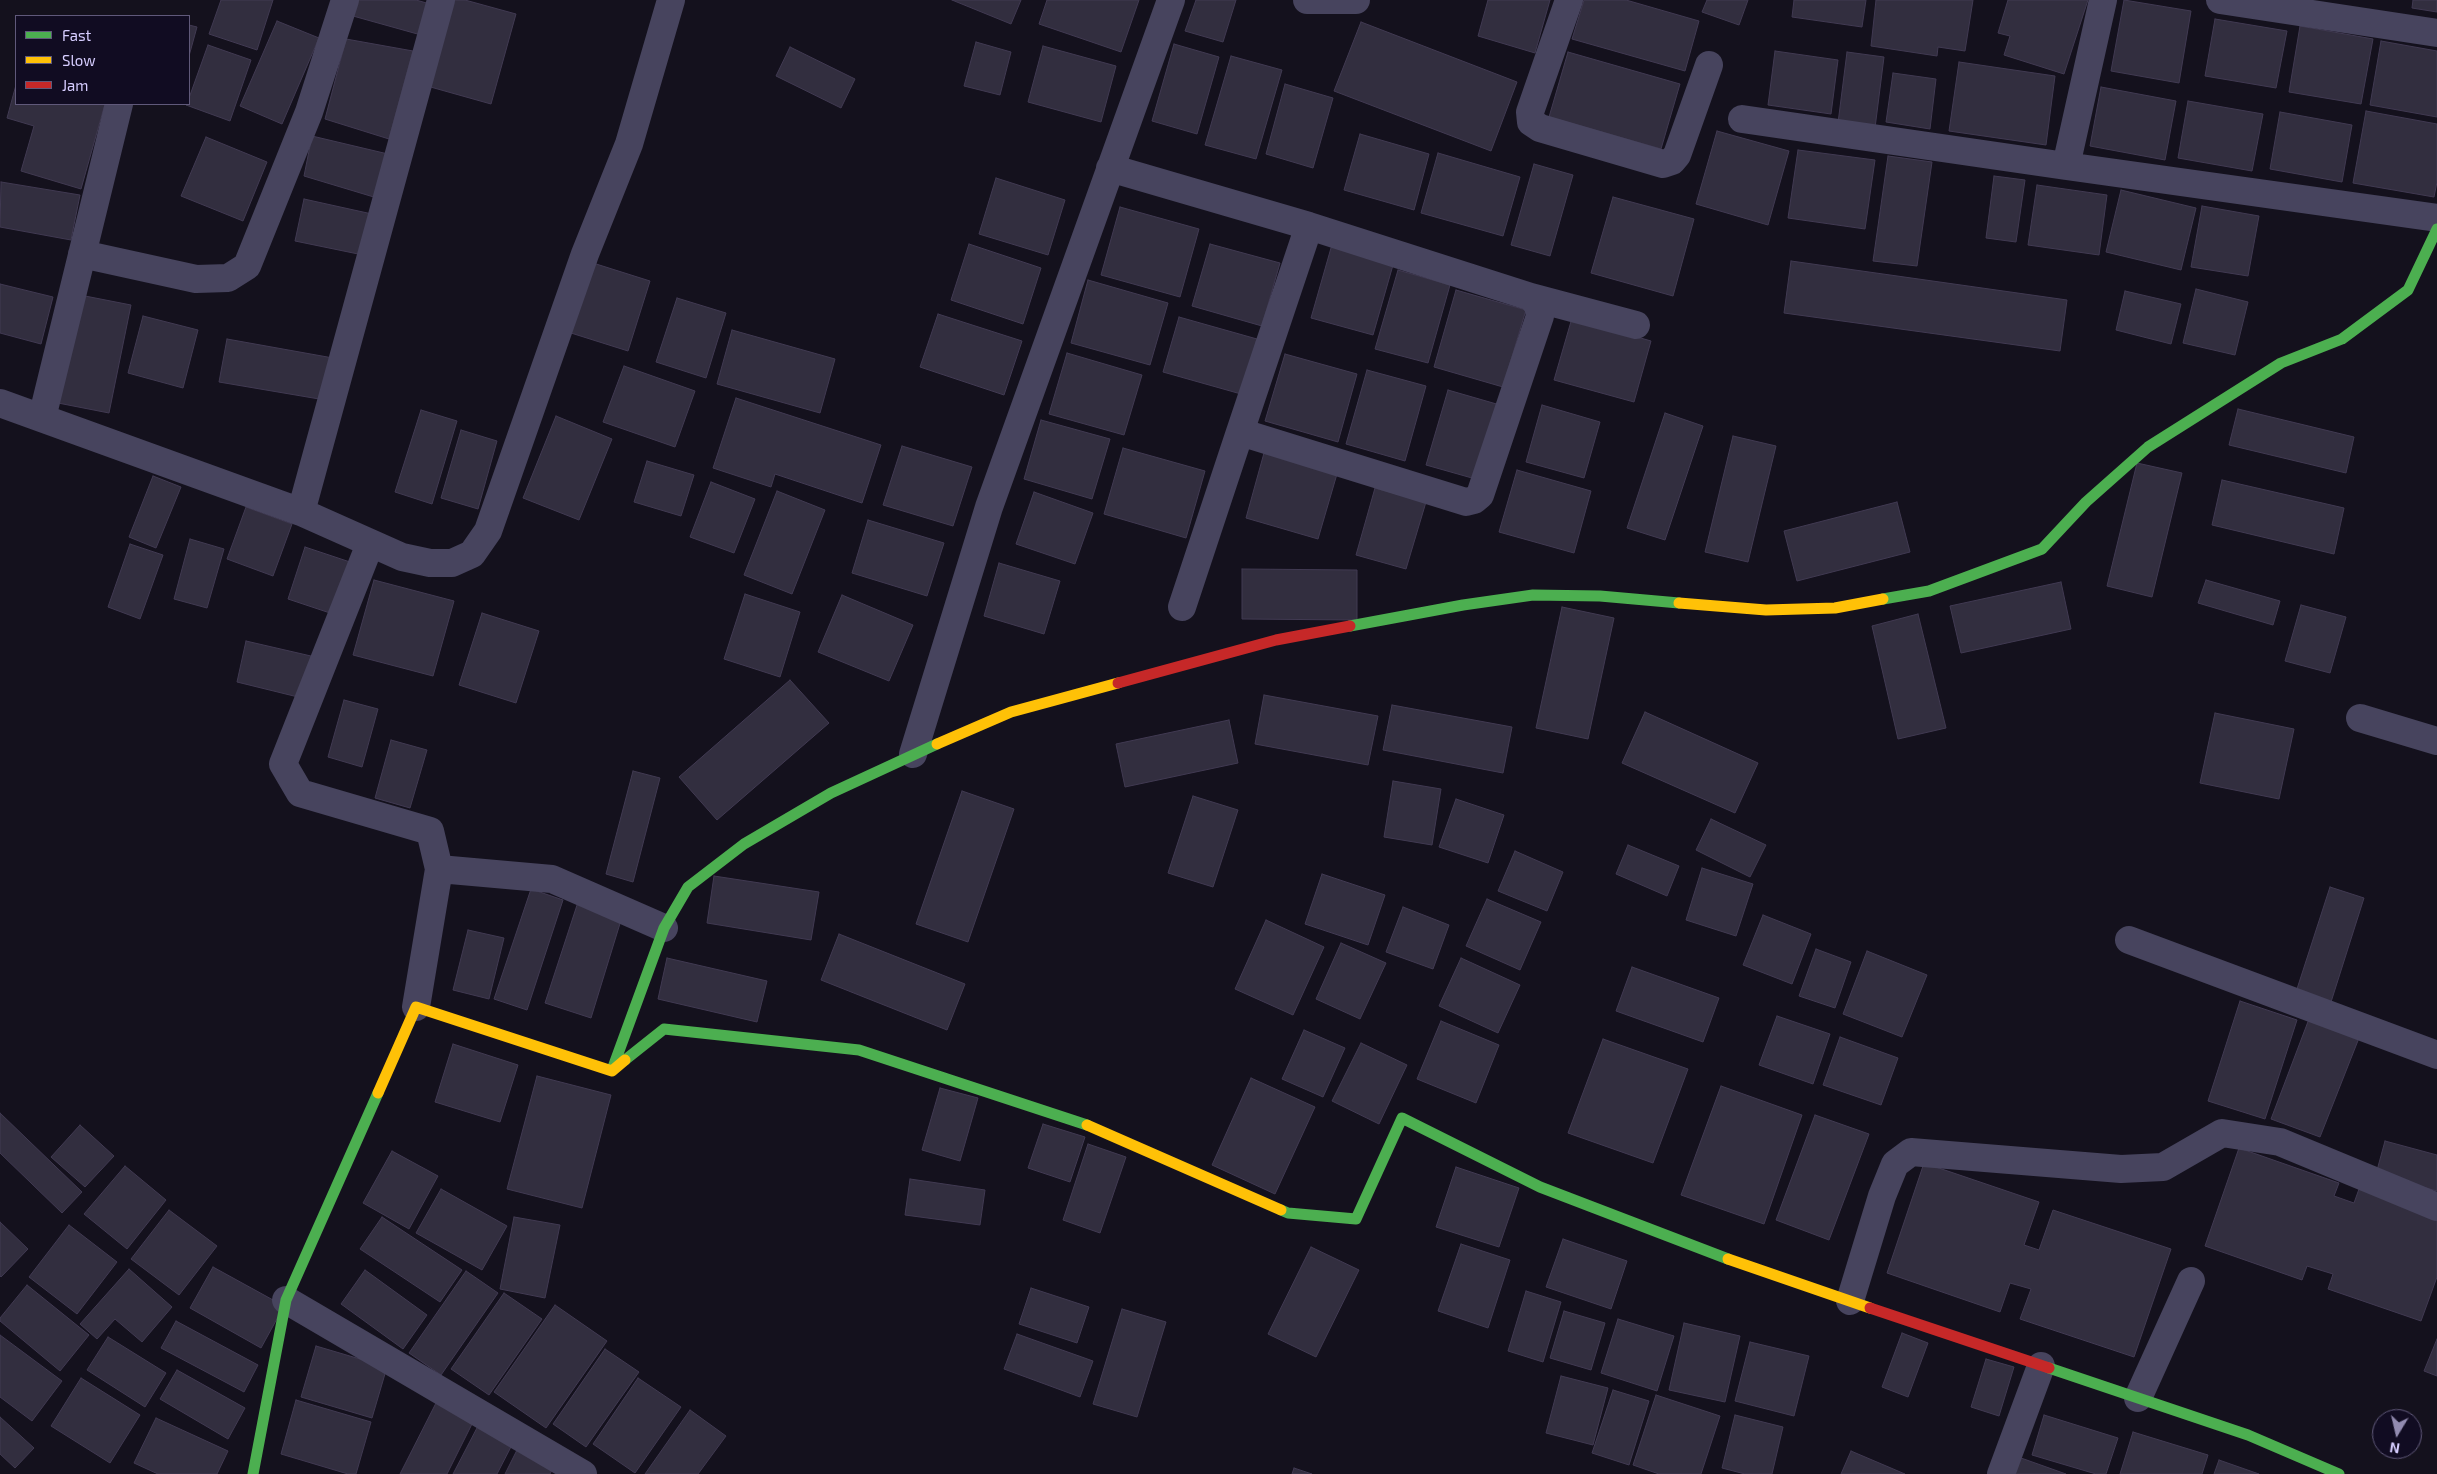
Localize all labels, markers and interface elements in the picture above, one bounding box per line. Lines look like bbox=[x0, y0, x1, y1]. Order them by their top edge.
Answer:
legend bbox=[15, 15, 190, 105]
text: Fast bbox=[62, 26, 91, 44]
text: Slow bbox=[62, 51, 96, 69]
text: Jam bbox=[62, 76, 88, 94]
north arrow bbox=[2372, 1409, 2422, 1459]
text: N bbox=[2388, 1439, 2401, 1458]

